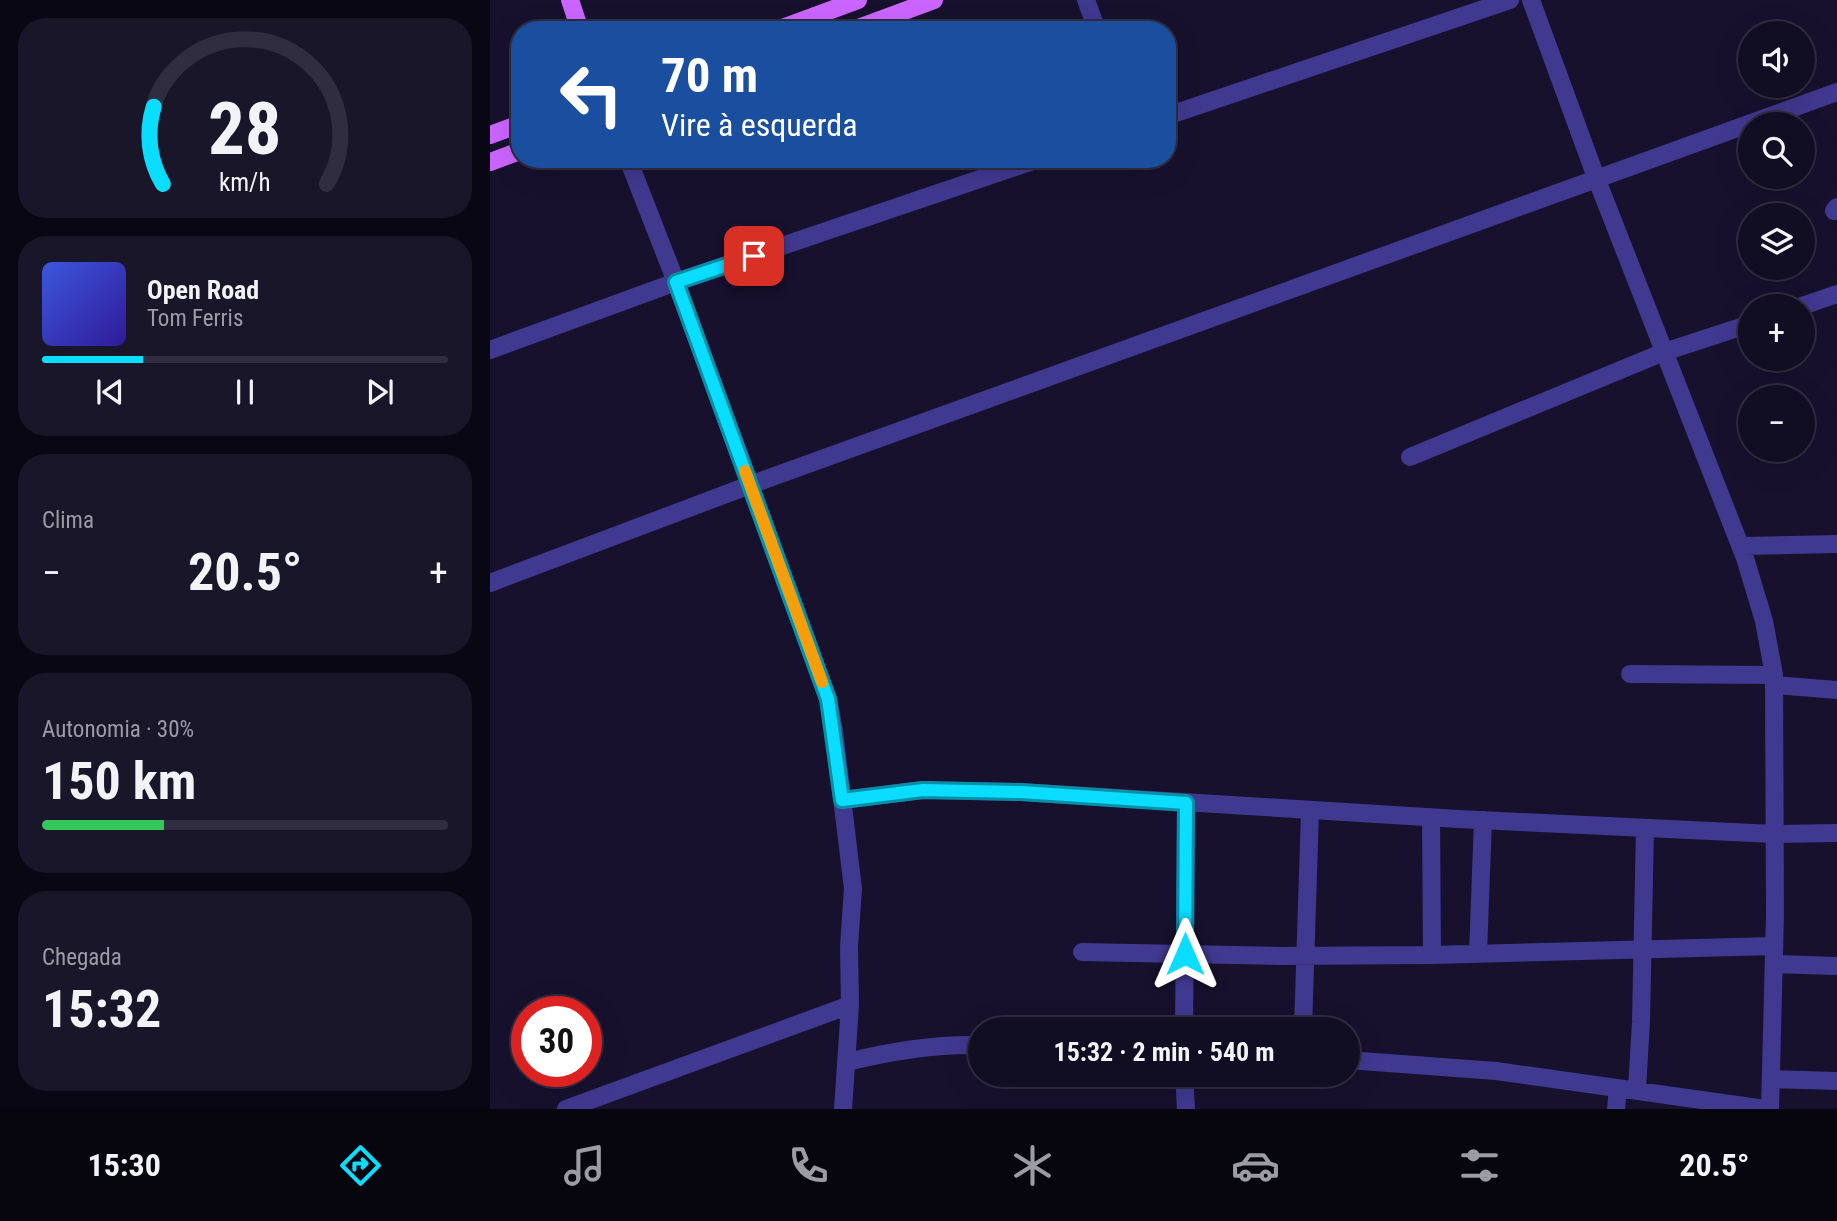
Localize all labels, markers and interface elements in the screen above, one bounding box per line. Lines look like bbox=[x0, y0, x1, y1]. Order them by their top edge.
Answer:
map controls bbox=[1738, 21, 1815, 462]
button: sound bbox=[1738, 21, 1815, 98]
text: 70 m bbox=[661, 47, 758, 104]
icon: left bbox=[546, 49, 637, 140]
text: 28 bbox=[208, 86, 282, 172]
text: Vire à esquerda bbox=[661, 106, 857, 144]
button: search bbox=[1738, 112, 1815, 189]
text: km/h bbox=[219, 168, 271, 197]
button: layers bbox=[1738, 203, 1815, 280]
pin bbox=[724, 226, 784, 286]
icon: arrive bbox=[735, 237, 773, 275]
text: Open Road bbox=[147, 275, 259, 305]
button: + bbox=[1738, 294, 1815, 371]
text: Tom Ferris bbox=[147, 305, 243, 332]
icon: previous bbox=[91, 373, 129, 411]
icon: pause bbox=[226, 373, 264, 411]
icon: next bbox=[361, 373, 399, 411]
button: − bbox=[1738, 385, 1815, 462]
text: Clima bbox=[42, 507, 94, 534]
text: 20.5° bbox=[188, 542, 302, 603]
text: − bbox=[42, 551, 61, 595]
text: + bbox=[429, 551, 448, 595]
text: Autonomia · 30% bbox=[42, 716, 194, 743]
text: 150 km bbox=[42, 751, 196, 812]
position arrow bbox=[1148, 917, 1222, 991]
text: Chegada bbox=[42, 944, 122, 971]
text: 15:32 bbox=[42, 979, 161, 1040]
speed limit sign: 30 bbox=[511, 996, 602, 1087]
text: 15:32 · 2 min · 540 m bbox=[1054, 1037, 1274, 1067]
icon: directions bbox=[336, 1141, 385, 1190]
icon: music bbox=[560, 1141, 609, 1190]
icon: phone bbox=[784, 1141, 833, 1190]
icon: climate bbox=[1008, 1141, 1057, 1190]
icon: car bbox=[1231, 1141, 1280, 1190]
icon: filters bbox=[1455, 1141, 1504, 1190]
text: 15:30 bbox=[87, 1146, 161, 1184]
text: 20.5° bbox=[1679, 1146, 1749, 1184]

